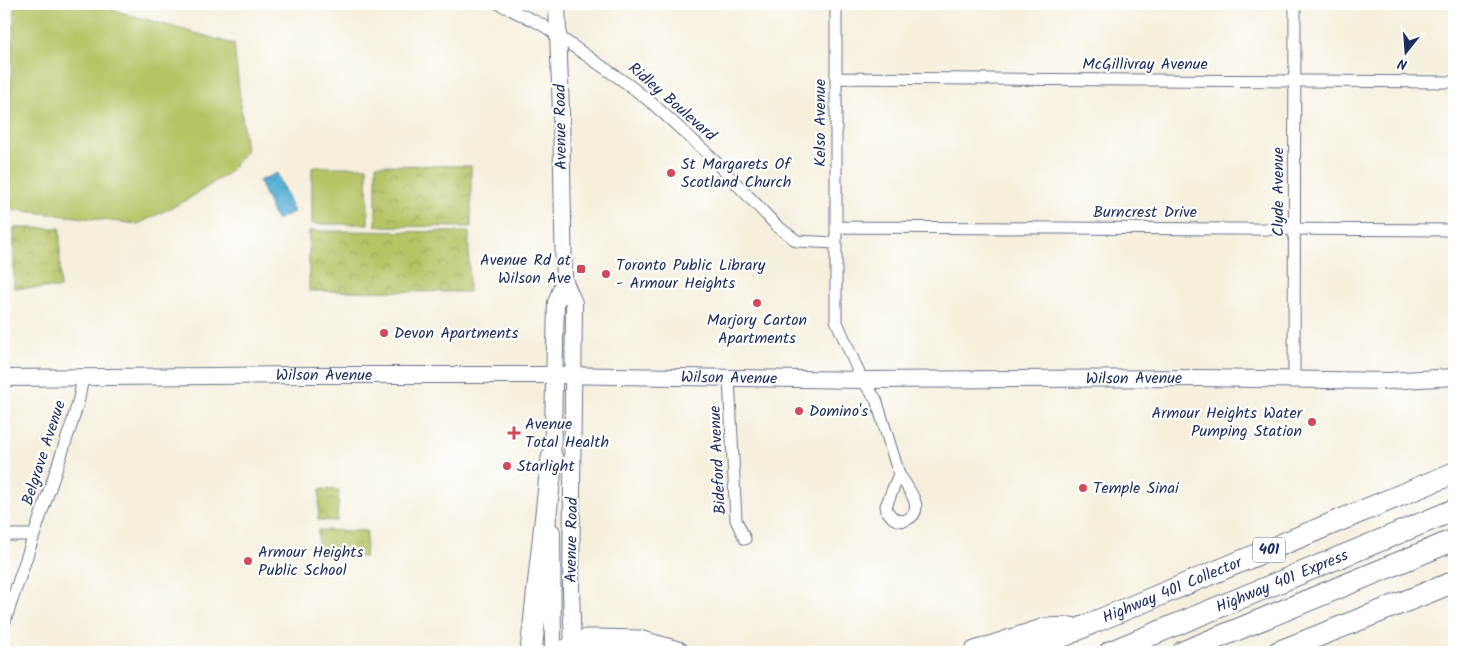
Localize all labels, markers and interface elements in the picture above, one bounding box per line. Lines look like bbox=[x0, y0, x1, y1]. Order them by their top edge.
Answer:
north arrow bbox=[1380, 28, 1430, 78]
street label: McGillivray Avenue bbox=[1082, 52, 1208, 77]
text: N bbox=[1395, 52, 1410, 75]
street label: Ridley Boulevard bbox=[622, 56, 722, 148]
street label: Kelso Avenue bbox=[808, 79, 833, 167]
street label: Avenue Road bbox=[548, 83, 574, 170]
street label: Clyde Avenue bbox=[1266, 147, 1291, 237]
place label: St Margarets Of Scotland Church bbox=[681, 152, 792, 195]
marker: St Margarets Of Scotland Church bbox=[665, 167, 677, 179]
street label: Burncrest Drive bbox=[1093, 200, 1197, 225]
place label: Avenue Rd at Wilson Ave bbox=[480, 248, 572, 291]
place label: Toronto Public Library - Armour Heights bbox=[616, 253, 766, 296]
marker: Avenue Rd at Wilson Ave bbox=[575, 263, 587, 275]
marker: Toronto Public Library - Armour Heights bbox=[600, 268, 612, 280]
marker: Marjory Carton Apartments bbox=[751, 297, 763, 309]
place label: Marjory Carton Apartments bbox=[707, 308, 807, 351]
place label: Devon Apartments bbox=[394, 321, 518, 346]
marker: Devon Apartments bbox=[378, 327, 390, 339]
street label: Wilson Avenue bbox=[276, 363, 372, 388]
street label: Wilson Avenue bbox=[681, 365, 777, 391]
street label: Wilson Avenue bbox=[1086, 366, 1182, 391]
street label: Belgrave Avenue bbox=[15, 397, 73, 509]
place label: Domino's bbox=[809, 399, 868, 424]
place label: Armour Heights Water Pumping Station bbox=[1152, 401, 1304, 444]
street label: Bideford Avenue bbox=[703, 405, 733, 515]
marker: Domino's bbox=[793, 405, 805, 417]
place label: Avenue Total Health bbox=[525, 412, 609, 455]
marker: Armour Heights Water Pumping Station bbox=[1306, 416, 1318, 428]
marker: Avenue Total Health bbox=[507, 426, 521, 440]
place label: Starlight bbox=[517, 454, 575, 479]
marker: Starlight bbox=[501, 460, 513, 472]
place label: Temple Sinai bbox=[1093, 476, 1180, 501]
marker: Temple Sinai bbox=[1077, 482, 1089, 494]
street label: Avenue Road bbox=[559, 496, 585, 583]
road number: 401 bbox=[1253, 538, 1285, 562]
place label: Armour Heights Public School bbox=[258, 540, 364, 583]
street label: Highway 401 Express bbox=[1212, 542, 1352, 620]
street label: Highway 401 Collector bbox=[1098, 549, 1247, 630]
marker: Armour Heights Public School bbox=[242, 555, 254, 567]

